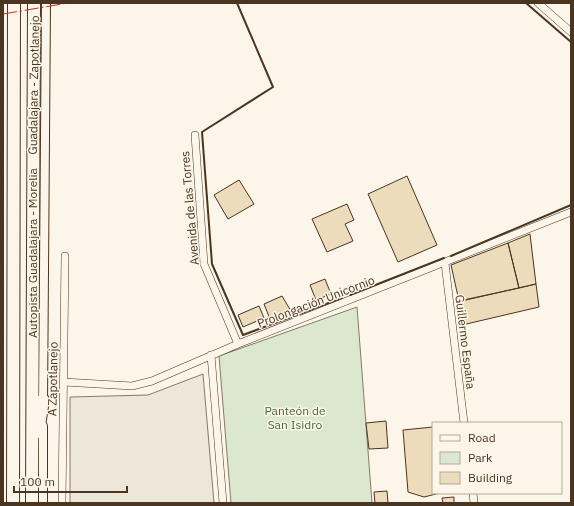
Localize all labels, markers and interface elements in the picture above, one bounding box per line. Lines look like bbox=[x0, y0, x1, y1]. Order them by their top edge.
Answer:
street label: Guadalajara - Zapotlanejo bbox=[25, 15, 42, 155]
street label: Avenida de las Torres bbox=[177, 150, 202, 266]
street label: Autopista Guadalajara - Morelia bbox=[25, 167, 40, 338]
street label: Prolongación Unicornio bbox=[255, 272, 377, 331]
street label: Guillermo España bbox=[452, 294, 479, 391]
street label: A Zapotlanejo bbox=[44, 341, 61, 416]
park label: Panteón de San Isidro bbox=[264, 403, 326, 432]
legend bbox=[432, 422, 562, 494]
text: Road bbox=[468, 430, 496, 445]
text: Park bbox=[468, 450, 493, 465]
scale bar bbox=[14, 468, 127, 494]
text: Building bbox=[468, 470, 513, 485]
text: 100 m bbox=[20, 474, 55, 489]

